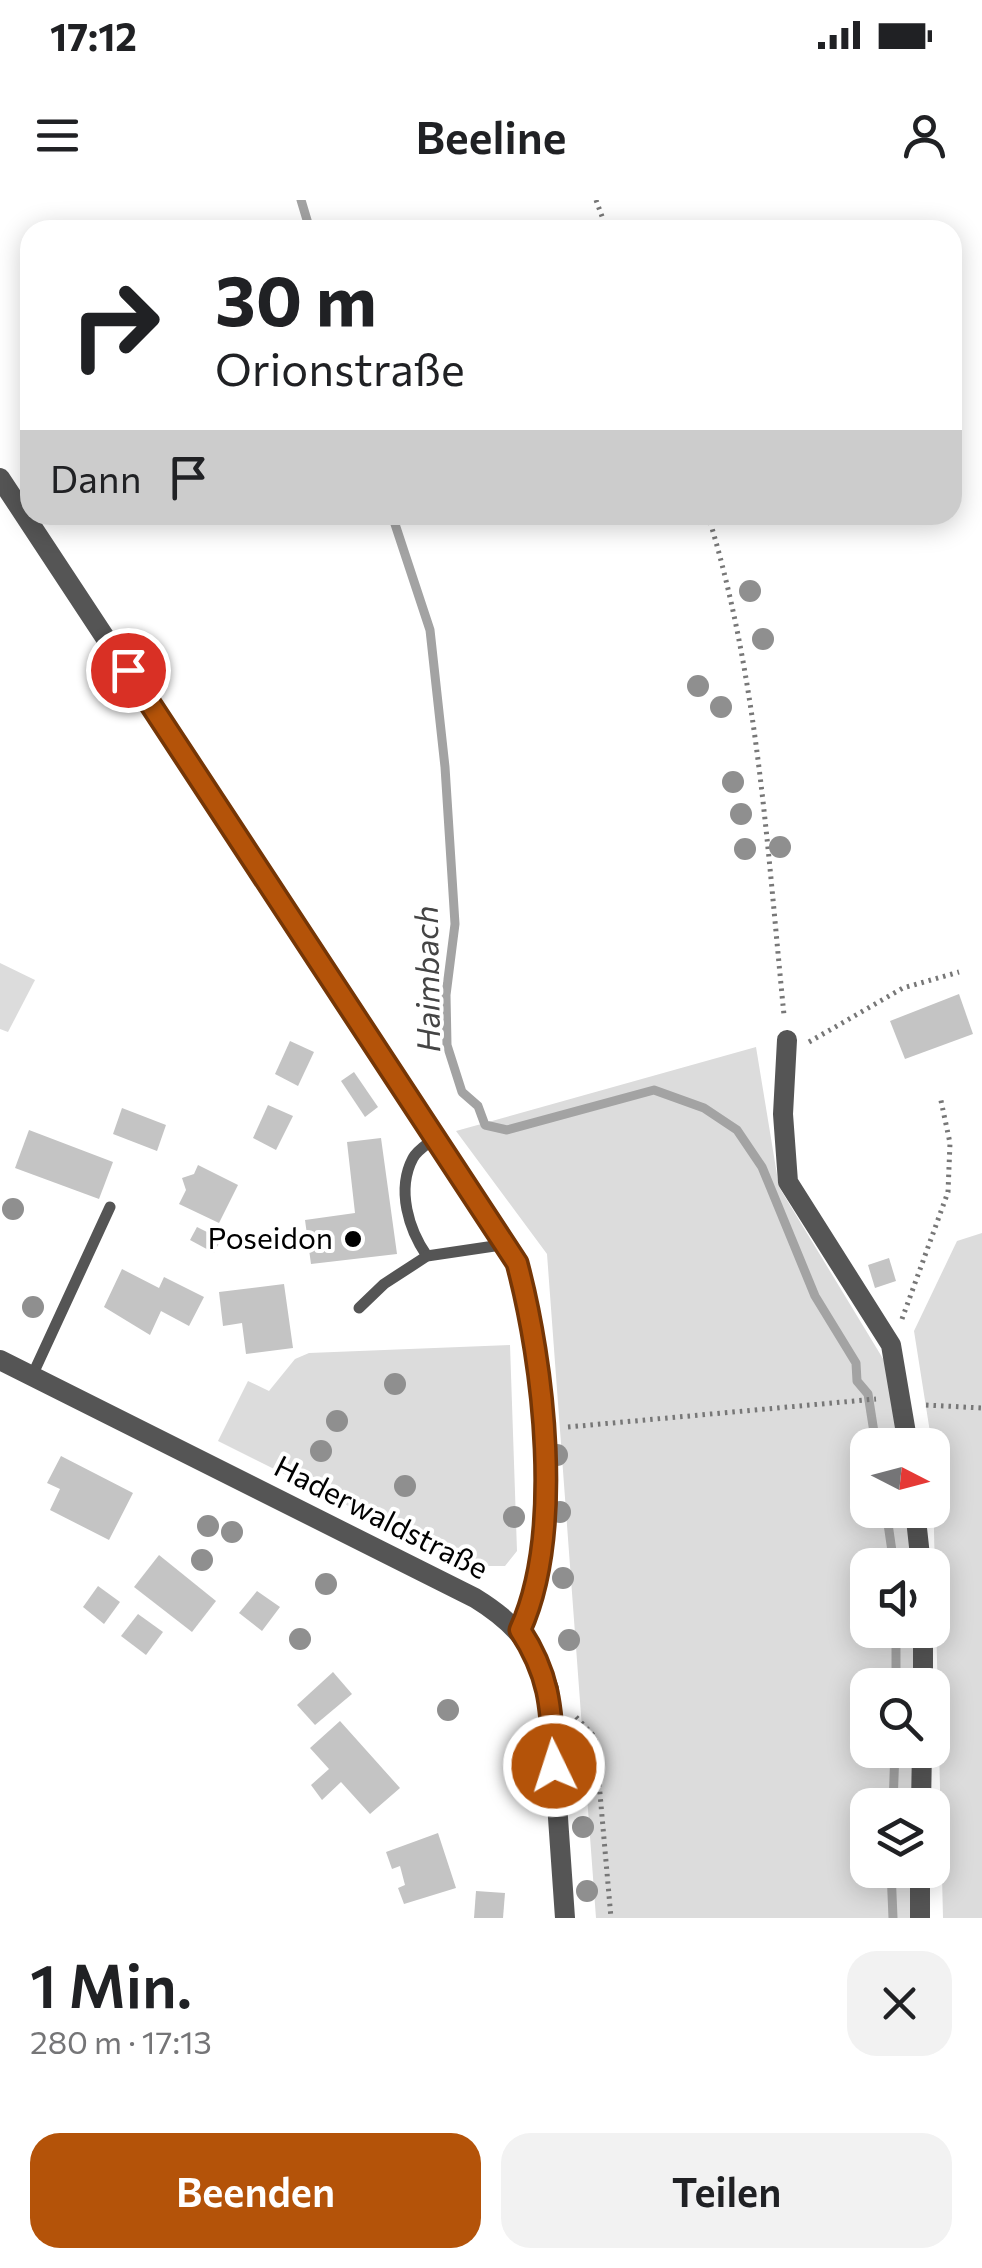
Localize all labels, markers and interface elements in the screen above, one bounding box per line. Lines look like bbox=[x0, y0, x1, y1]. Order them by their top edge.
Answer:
text: 17:12 bbox=[50, 12, 137, 59]
icon: menu bbox=[30, 108, 85, 163]
text: Beeline bbox=[416, 108, 566, 163]
icon: person bbox=[897, 108, 952, 163]
text: 30 m bbox=[215, 255, 377, 340]
icon: right bbox=[50, 260, 180, 390]
text: Orionstraße bbox=[215, 340, 465, 395]
icon: arrive bbox=[161, 450, 216, 505]
text: Dann bbox=[50, 454, 141, 501]
pin bbox=[86, 628, 171, 713]
icon: arrive bbox=[101, 643, 156, 698]
water label: Haimbach bbox=[405, 905, 447, 1053]
place label: Poseidon bbox=[207, 1218, 333, 1255]
marker: Poseidon bbox=[342, 1228, 364, 1250]
north arrow bbox=[850, 1428, 950, 1528]
map controls bbox=[850, 1428, 950, 1888]
street label: Haderwaldstraße bbox=[269, 1446, 495, 1586]
button: sound bbox=[850, 1548, 950, 1648]
button: search bbox=[850, 1668, 950, 1768]
position arrow bbox=[502, 1714, 606, 1818]
button: layers bbox=[850, 1788, 950, 1888]
text: 1 Min. bbox=[30, 1947, 192, 2020]
button: close bbox=[847, 1951, 952, 2056]
text: 280 m · 17:13 bbox=[30, 2021, 212, 2061]
button: Beenden bbox=[30, 2133, 481, 2248]
button: Teilen bbox=[501, 2133, 952, 2248]

